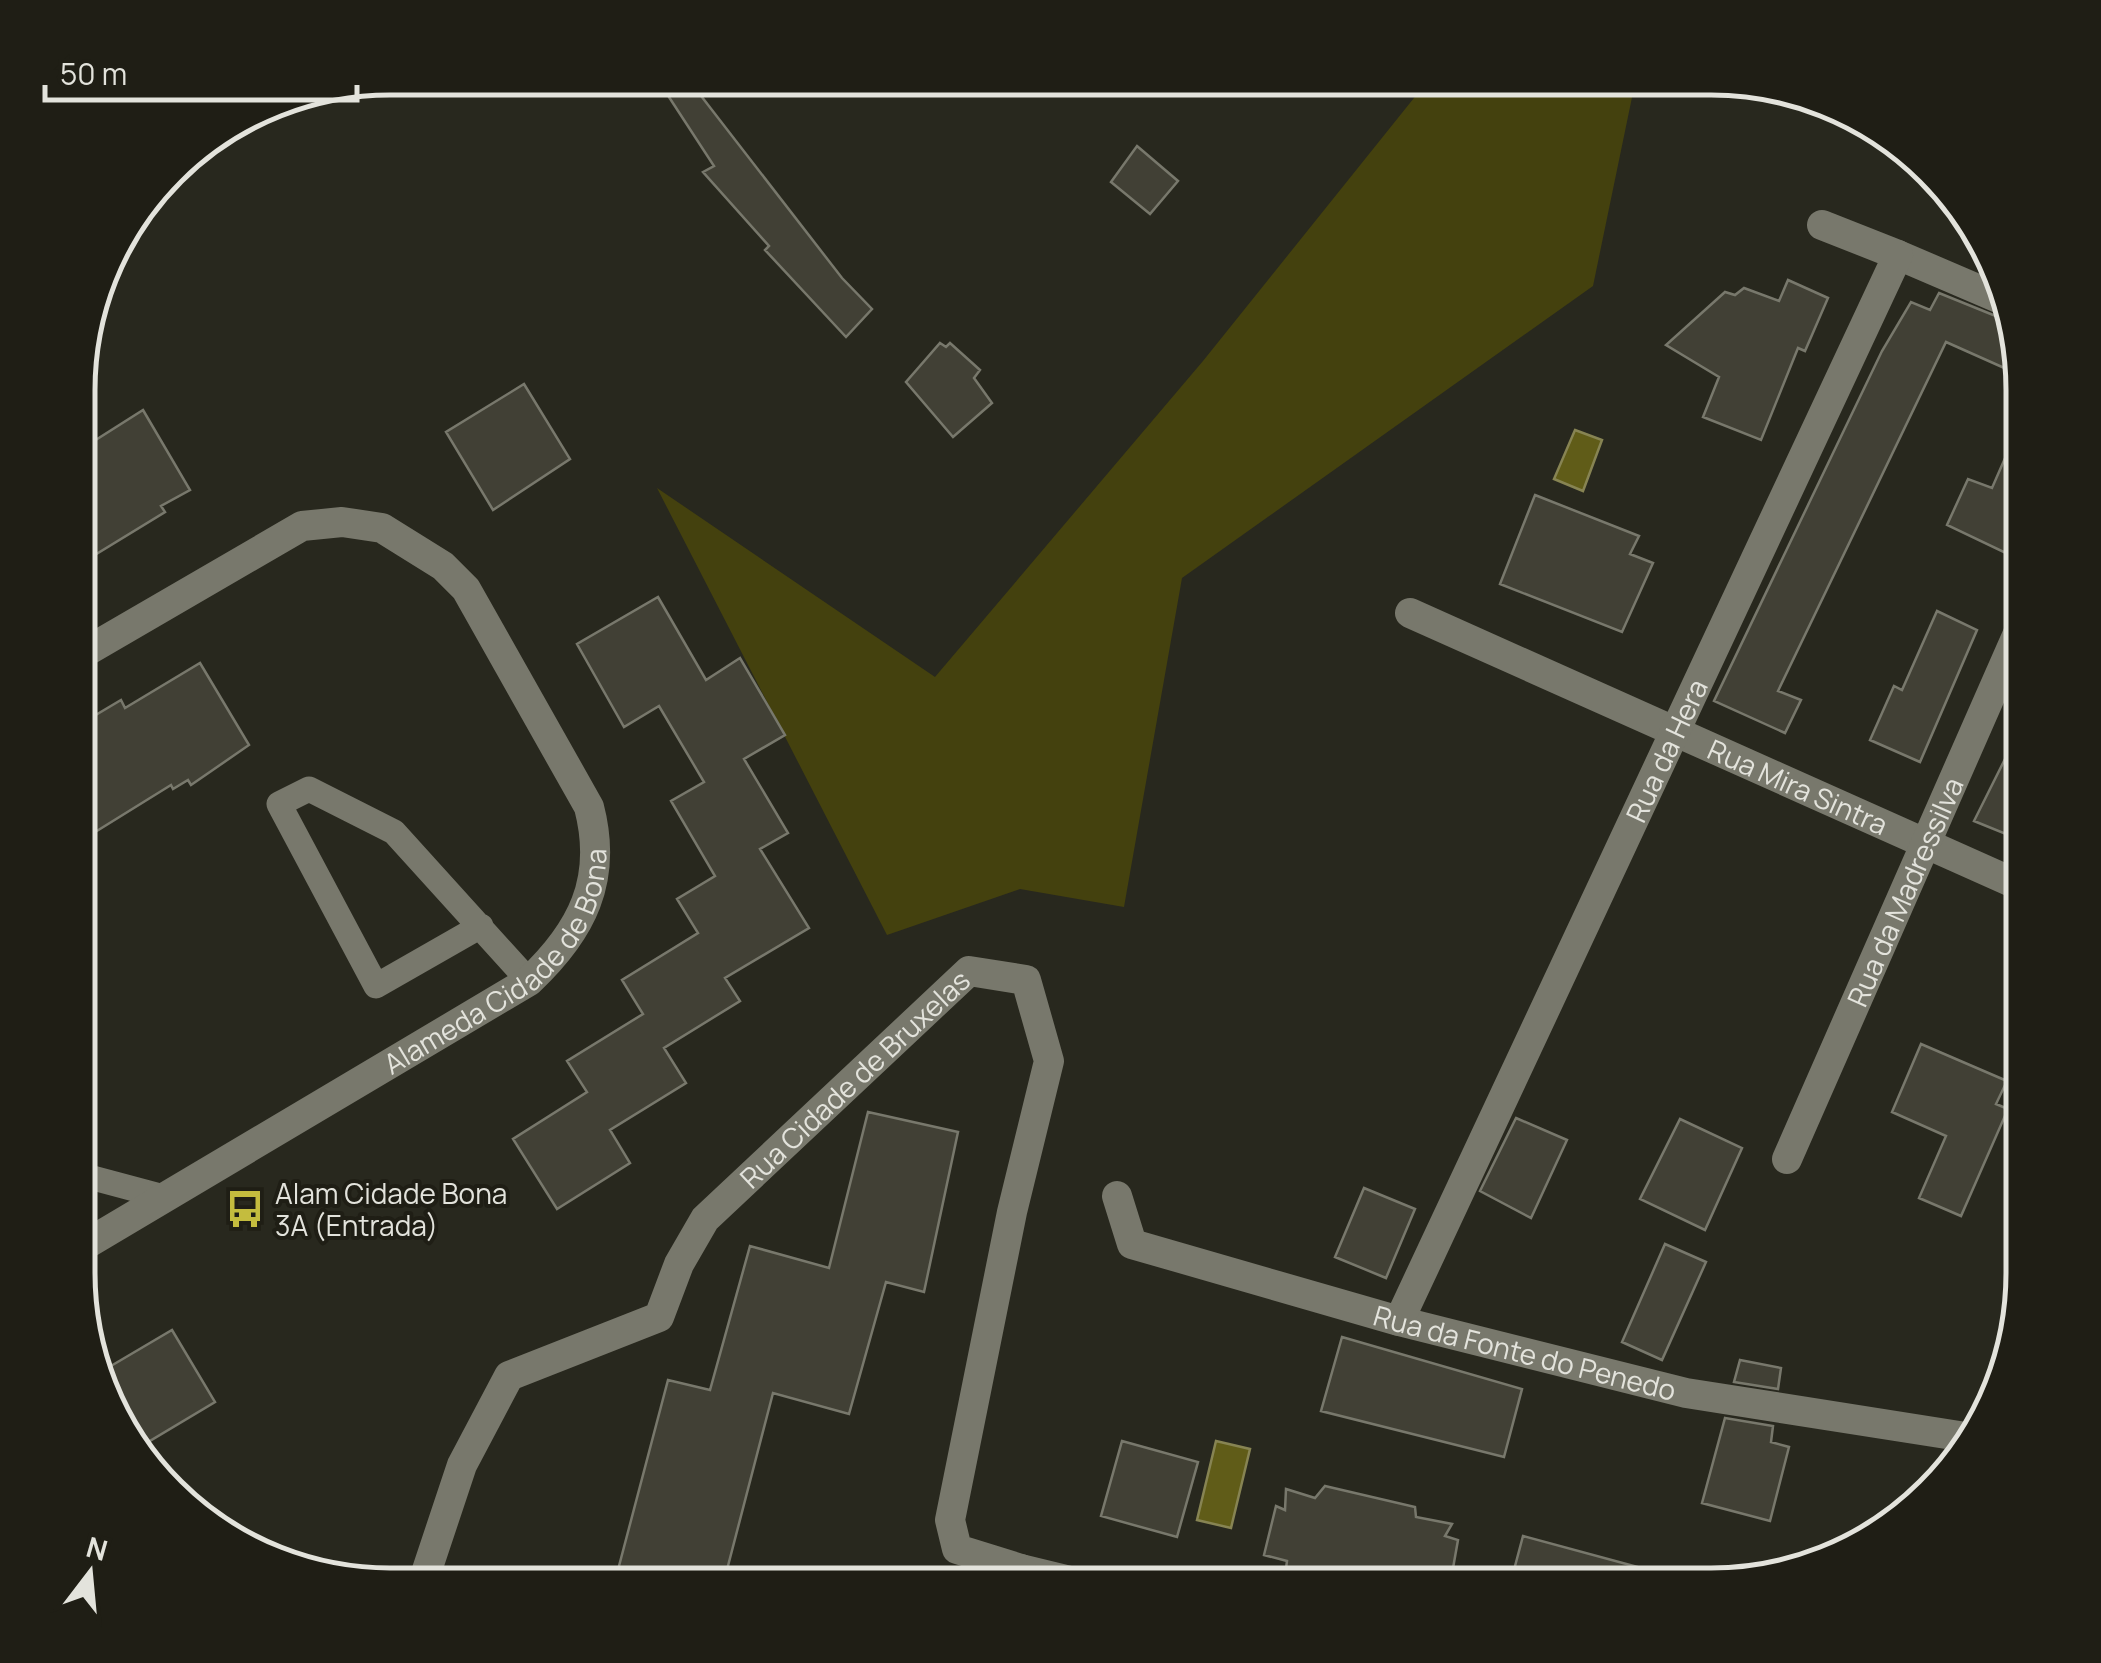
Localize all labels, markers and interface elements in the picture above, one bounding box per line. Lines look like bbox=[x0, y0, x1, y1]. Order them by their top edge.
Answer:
scale bar bbox=[45, 40, 358, 102]
text: 50 m bbox=[60, 53, 127, 94]
street label: Rua da Hera bbox=[1616, 673, 1716, 828]
street label: Rua Mira Sintra bbox=[1702, 730, 1894, 843]
street label: Rua da Madressilva bbox=[1837, 771, 1971, 1012]
street label: Alameda Cidade de Bona bbox=[376, 848, 614, 1082]
street label: Rua Cidade de Bruxelas bbox=[731, 961, 978, 1196]
place label: Alam Cidade Bona 3A (Entrada) bbox=[275, 1174, 507, 1244]
bus stop icon: Alam Cidade Bona 3A (Entrada) bbox=[224, 1188, 266, 1230]
street label: Rua da Fonte do Penedo bbox=[1369, 1296, 1680, 1409]
north arrow bbox=[40, 1523, 140, 1623]
text: N bbox=[82, 1527, 112, 1569]

